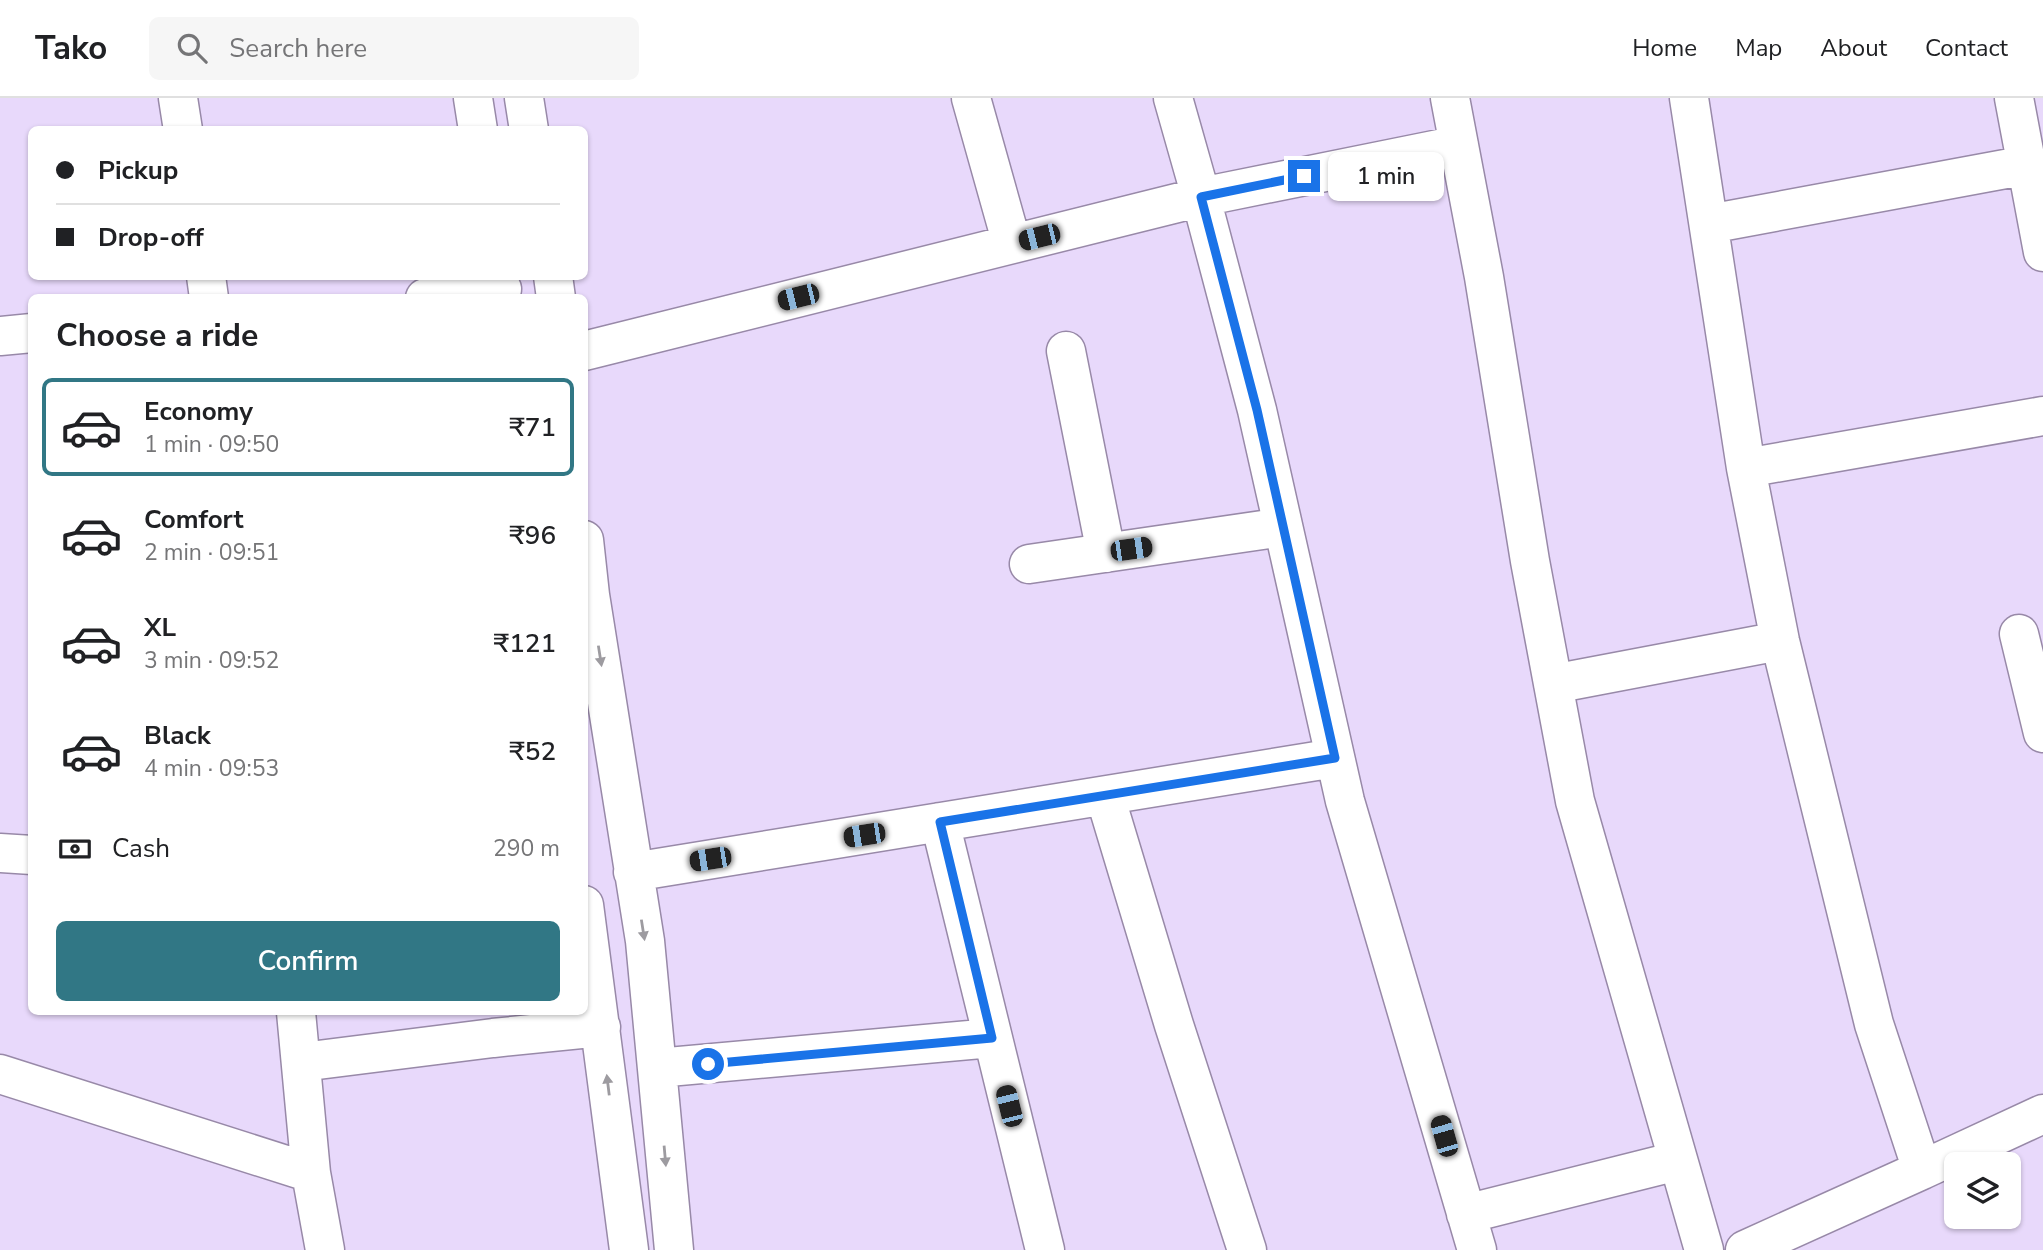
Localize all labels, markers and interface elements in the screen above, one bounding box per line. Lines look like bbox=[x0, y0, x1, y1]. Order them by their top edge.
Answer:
search box bbox=[149, 17, 639, 80]
text: Tako bbox=[35, 26, 107, 71]
icon: search bbox=[173, 29, 211, 67]
text: Search here bbox=[229, 31, 367, 66]
text: Home bbox=[1632, 32, 1697, 64]
text: Map bbox=[1735, 32, 1782, 64]
text: About bbox=[1820, 32, 1887, 64]
text: Contact bbox=[1925, 32, 2008, 64]
callout: 1 min bbox=[1328, 152, 1444, 200]
text: Pickup bbox=[98, 153, 178, 188]
route end bbox=[1288, 160, 1320, 192]
text: 1 min bbox=[1357, 161, 1415, 192]
text: Drop-off bbox=[98, 220, 204, 255]
car bbox=[1017, 222, 1062, 252]
car bbox=[776, 282, 821, 312]
text: Choose a ride bbox=[56, 314, 258, 357]
text: Economy bbox=[144, 394, 253, 429]
icon: car bbox=[60, 396, 123, 459]
text: ₹71 bbox=[509, 410, 556, 445]
text: 1 min · 09:50 bbox=[144, 429, 279, 460]
text: Comfort bbox=[144, 502, 244, 537]
icon: car bbox=[60, 504, 123, 567]
text: ₹96 bbox=[509, 518, 556, 553]
car bbox=[1109, 536, 1154, 562]
text: 2 min · 09:51 bbox=[144, 537, 279, 568]
text: XL bbox=[144, 610, 176, 645]
icon: car bbox=[60, 612, 123, 675]
text: ₹121 bbox=[494, 626, 556, 661]
text: 3 min · 09:52 bbox=[144, 645, 279, 676]
one-way arrow bbox=[595, 645, 606, 667]
text: Black bbox=[144, 718, 211, 753]
icon: car bbox=[60, 720, 123, 783]
text: ₹52 bbox=[509, 734, 556, 769]
text: 4 min · 09:53 bbox=[144, 753, 279, 784]
car bbox=[842, 821, 887, 849]
icon: cash bbox=[56, 830, 94, 868]
text: Cash bbox=[112, 831, 170, 866]
text: 290 m bbox=[493, 833, 560, 864]
car bbox=[688, 845, 733, 873]
one-way arrow bbox=[638, 919, 649, 941]
button: Confirm bbox=[56, 921, 560, 1001]
route start bbox=[692, 1048, 724, 1080]
one-way arrow bbox=[603, 1074, 614, 1096]
car bbox=[994, 1083, 1025, 1129]
car bbox=[1429, 1113, 1460, 1159]
one-way arrow bbox=[660, 1145, 671, 1167]
map controls bbox=[1944, 1152, 2021, 1229]
button: layers bbox=[1944, 1152, 2021, 1229]

